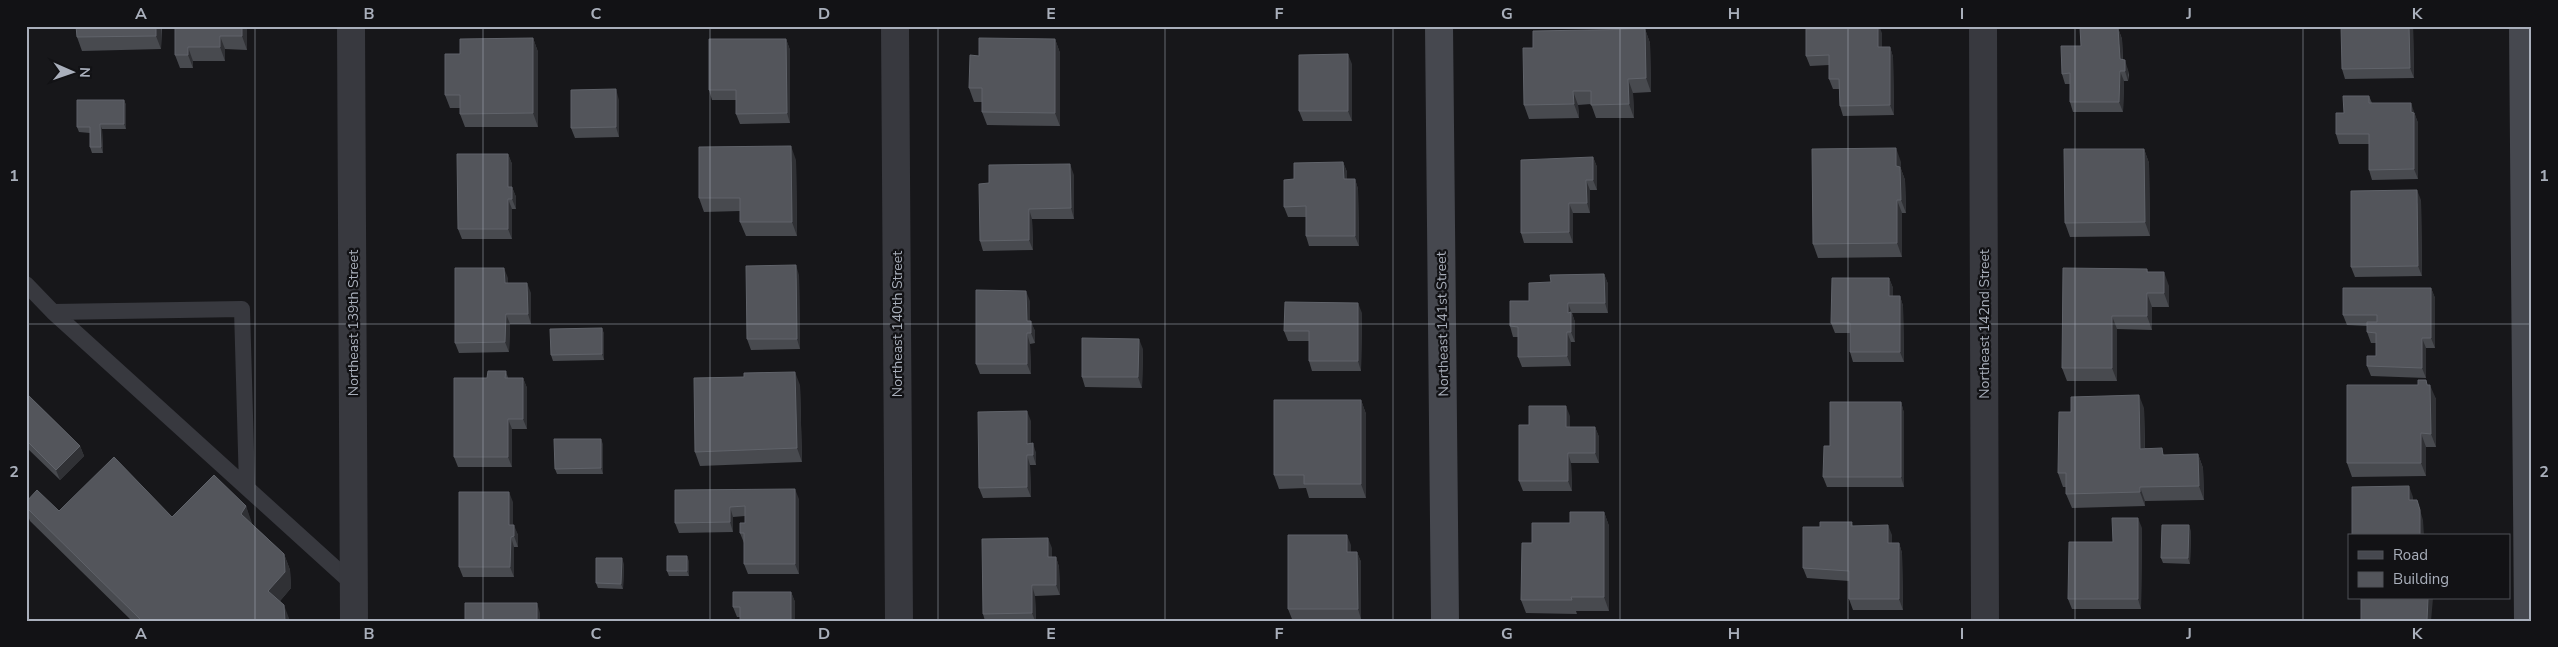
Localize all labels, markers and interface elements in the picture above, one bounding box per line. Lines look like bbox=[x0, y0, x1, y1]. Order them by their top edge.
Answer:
text: A bbox=[135, 3, 147, 25]
text: B bbox=[363, 3, 375, 25]
text: C bbox=[591, 3, 602, 25]
text: D bbox=[818, 3, 830, 25]
text: E bbox=[1046, 3, 1056, 25]
text: F bbox=[1275, 3, 1284, 25]
text: G bbox=[1501, 3, 1513, 25]
text: H bbox=[1728, 3, 1740, 25]
text: I bbox=[1960, 3, 1964, 25]
text: J bbox=[2185, 3, 2192, 25]
text: K bbox=[2412, 3, 2424, 25]
north arrow bbox=[48, 48, 98, 98]
text: N bbox=[75, 67, 94, 78]
text: 1 bbox=[9, 165, 19, 187]
text: 1 bbox=[2539, 165, 2549, 187]
street label: Northeast 142nd Street bbox=[1975, 249, 1994, 399]
street label: Northeast 139th Street bbox=[344, 250, 363, 396]
street label: Northeast 140th Street bbox=[888, 251, 907, 397]
street label: Northeast 141st Street bbox=[1432, 251, 1453, 397]
text: 2 bbox=[9, 461, 19, 483]
text: 2 bbox=[2539, 461, 2549, 483]
legend bbox=[2348, 534, 2510, 600]
text: Road bbox=[2393, 545, 2428, 565]
text: Building bbox=[2393, 569, 2449, 589]
text: A bbox=[135, 623, 147, 645]
text: B bbox=[363, 623, 375, 645]
text: C bbox=[591, 623, 602, 645]
text: D bbox=[818, 623, 830, 645]
text: E bbox=[1046, 623, 1056, 645]
text: F bbox=[1275, 623, 1284, 645]
text: G bbox=[1501, 623, 1513, 645]
text: H bbox=[1728, 623, 1740, 645]
text: I bbox=[1960, 623, 1964, 645]
text: J bbox=[2185, 623, 2192, 645]
text: K bbox=[2412, 623, 2424, 645]

